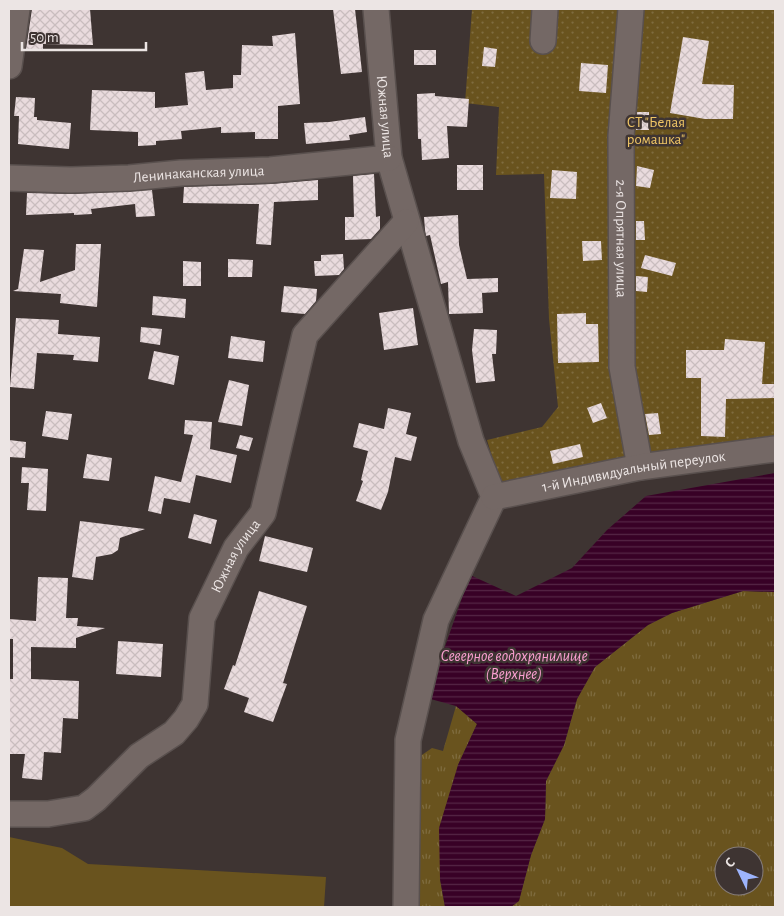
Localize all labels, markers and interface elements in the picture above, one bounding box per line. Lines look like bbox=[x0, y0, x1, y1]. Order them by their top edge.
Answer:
scale bar bbox=[22, 20, 146, 52]
text: 50 m bbox=[30, 30, 59, 45]
street label: Южная улица bbox=[374, 75, 396, 159]
park label: СТ "Белая ромашка" bbox=[627, 115, 685, 147]
street label: Ленинаканская улица bbox=[132, 163, 265, 185]
street label: 2-я Опрятная улица bbox=[614, 179, 629, 298]
street label: 1-й Индивидуальный переулок bbox=[540, 448, 726, 494]
street label: Южная улица bbox=[208, 516, 263, 595]
water label: Северное водохранилище (Верхнее) bbox=[440, 648, 588, 683]
north arrow bbox=[714, 846, 764, 896]
text: С bbox=[722, 855, 738, 870]

